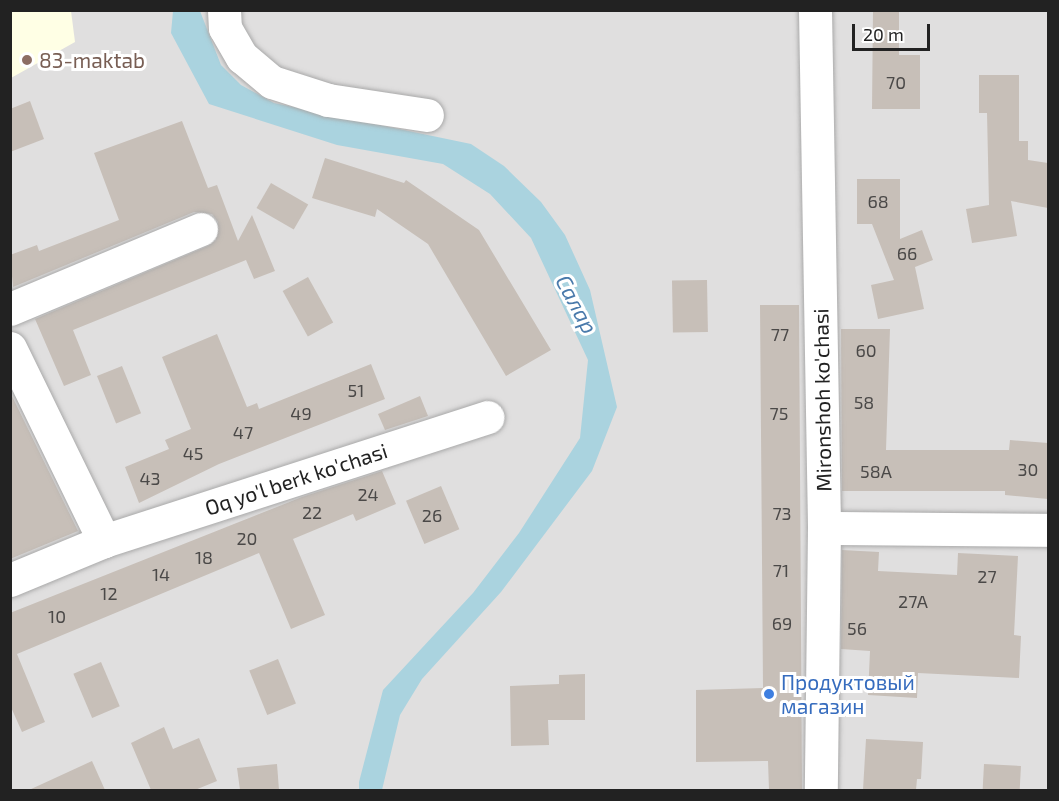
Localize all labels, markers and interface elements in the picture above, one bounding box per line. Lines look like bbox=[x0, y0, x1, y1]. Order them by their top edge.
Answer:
scale bar bbox=[855, 12, 933, 50]
text: 20 m bbox=[863, 23, 904, 45]
place label: 83-maktab bbox=[39, 47, 145, 73]
marker: 83-maktab bbox=[20, 53, 34, 67]
house number: 70 bbox=[886, 71, 906, 93]
house number: 68 bbox=[867, 190, 889, 212]
house number: 66 bbox=[897, 242, 917, 264]
water label: Салар bbox=[551, 270, 603, 338]
street label: Mironshoh ko'chasi bbox=[808, 308, 836, 492]
house number: 77 bbox=[771, 323, 789, 345]
house number: 60 bbox=[855, 339, 877, 361]
house number: 51 bbox=[348, 379, 364, 401]
house number: 58 bbox=[854, 391, 874, 413]
house number: 49 bbox=[290, 402, 312, 424]
house number: 75 bbox=[770, 402, 788, 424]
house number: 47 bbox=[233, 421, 253, 443]
street label: Oq yo'l berk ko'chasi bbox=[201, 437, 391, 521]
house number: 45 bbox=[183, 442, 203, 464]
house number: 30 bbox=[1018, 458, 1038, 480]
house number: 58A bbox=[860, 460, 892, 482]
house number: 43 bbox=[139, 467, 161, 489]
house number: 24 bbox=[357, 483, 379, 505]
house number: 22 bbox=[302, 501, 322, 523]
house number: 73 bbox=[772, 502, 792, 524]
house number: 26 bbox=[422, 504, 442, 526]
house number: 20 bbox=[237, 527, 257, 549]
house number: 18 bbox=[195, 546, 213, 568]
house number: 71 bbox=[773, 559, 789, 581]
house number: 14 bbox=[152, 563, 170, 585]
house number: 27 bbox=[977, 565, 997, 587]
house number: 12 bbox=[100, 582, 118, 604]
house number: 27A bbox=[898, 590, 928, 612]
house number: 10 bbox=[48, 605, 66, 627]
house number: 69 bbox=[772, 612, 792, 634]
house number: 56 bbox=[847, 617, 867, 639]
place label: Продуктовый магазин bbox=[781, 669, 915, 719]
marker: Продуктовый магазин bbox=[762, 687, 776, 701]

